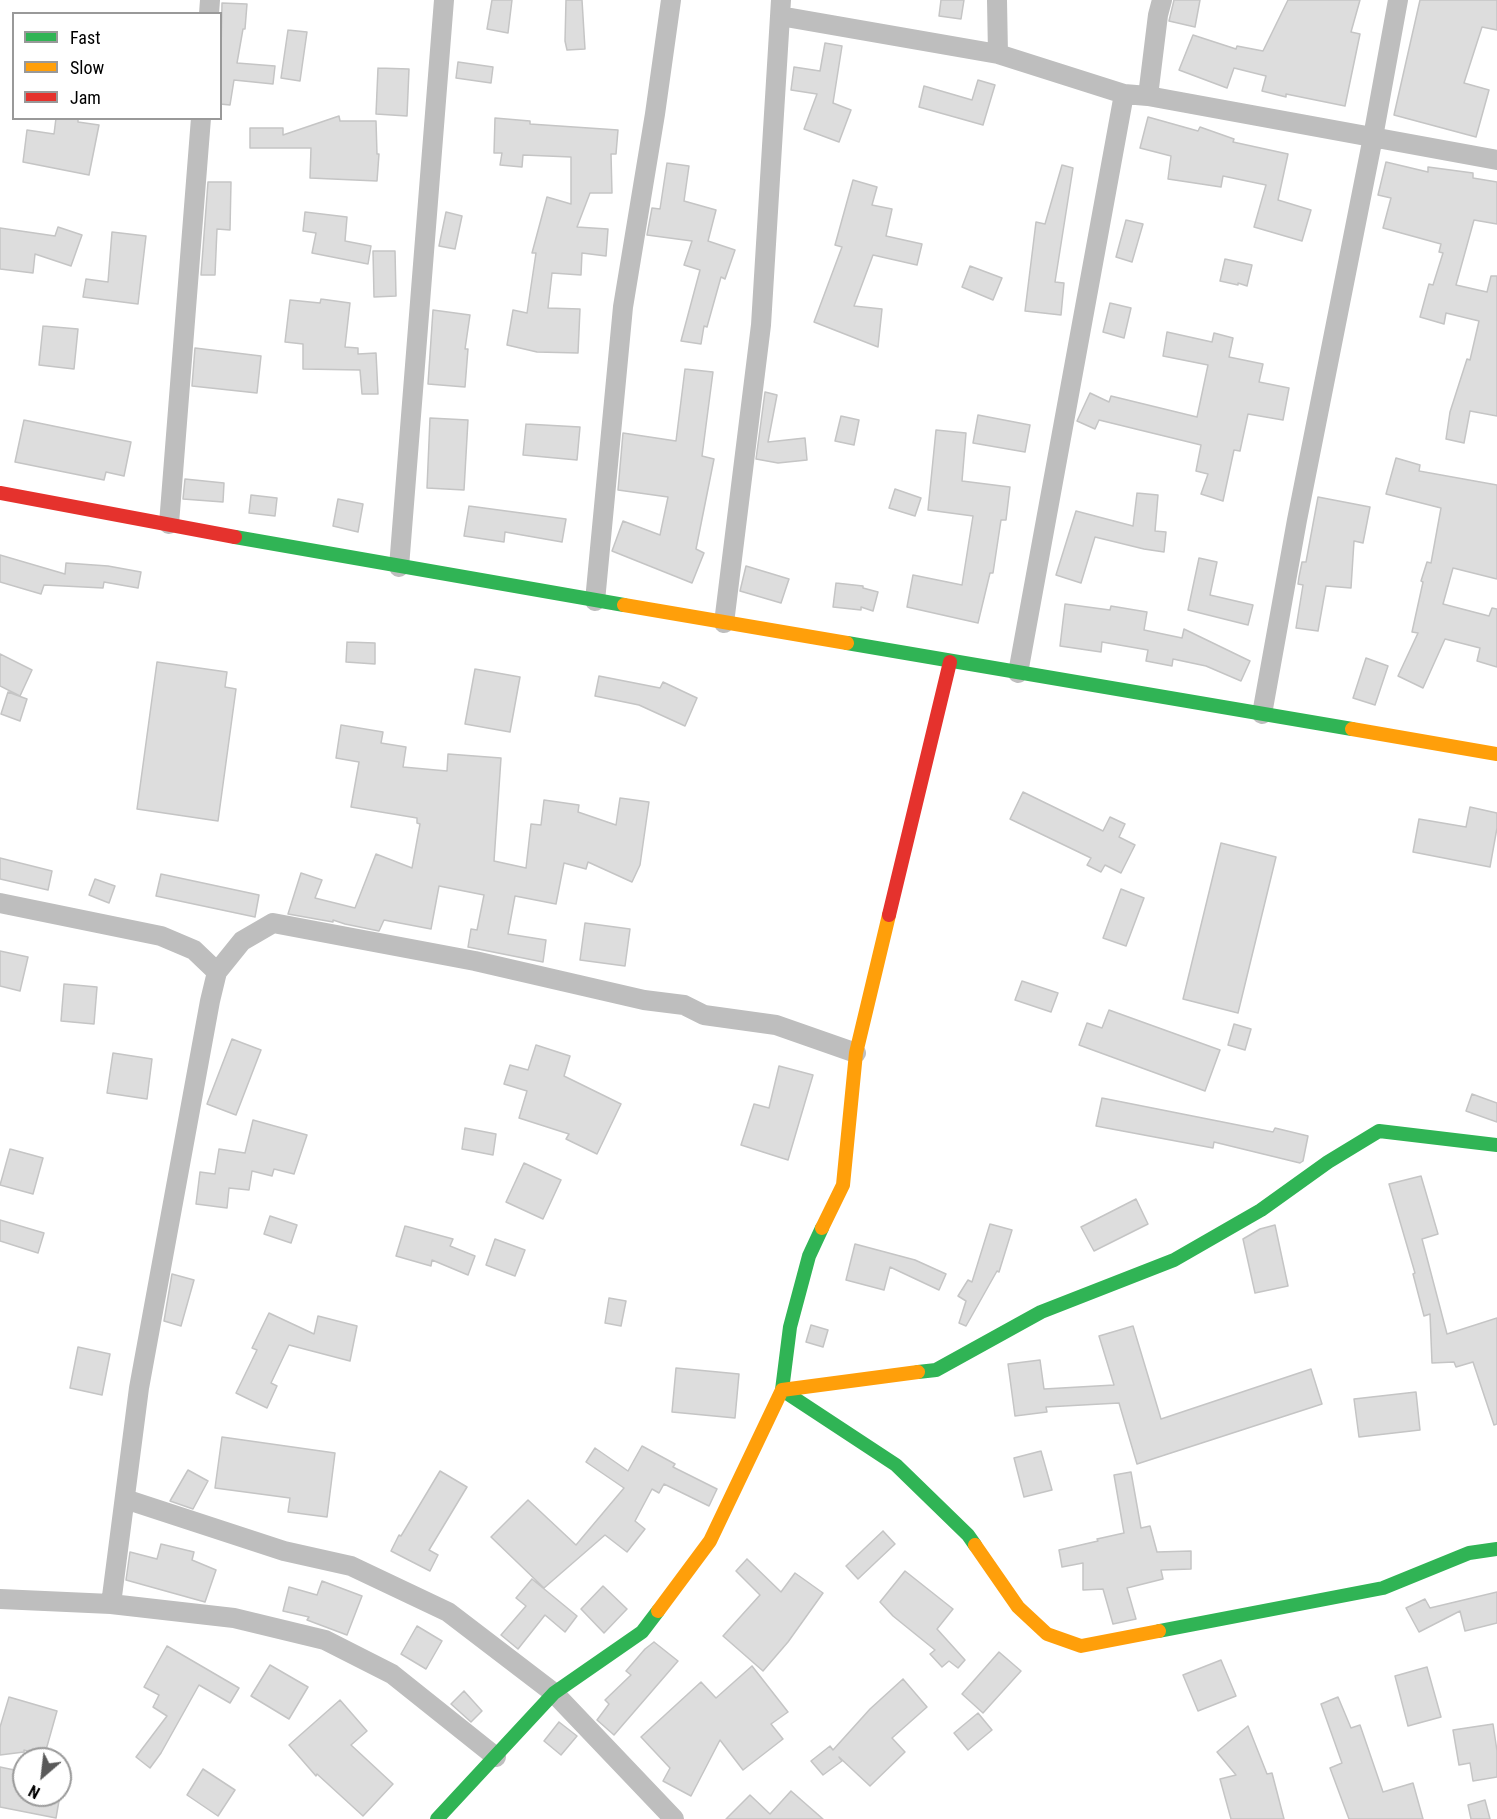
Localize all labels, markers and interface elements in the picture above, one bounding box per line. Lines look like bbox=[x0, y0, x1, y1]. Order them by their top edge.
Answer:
legend bbox=[12, 12, 222, 120]
text: Fast bbox=[70, 27, 101, 48]
text: Slow bbox=[70, 57, 104, 78]
text: Jam bbox=[70, 87, 101, 108]
north arrow bbox=[12, 1747, 72, 1807]
text: N bbox=[25, 1781, 43, 1802]

